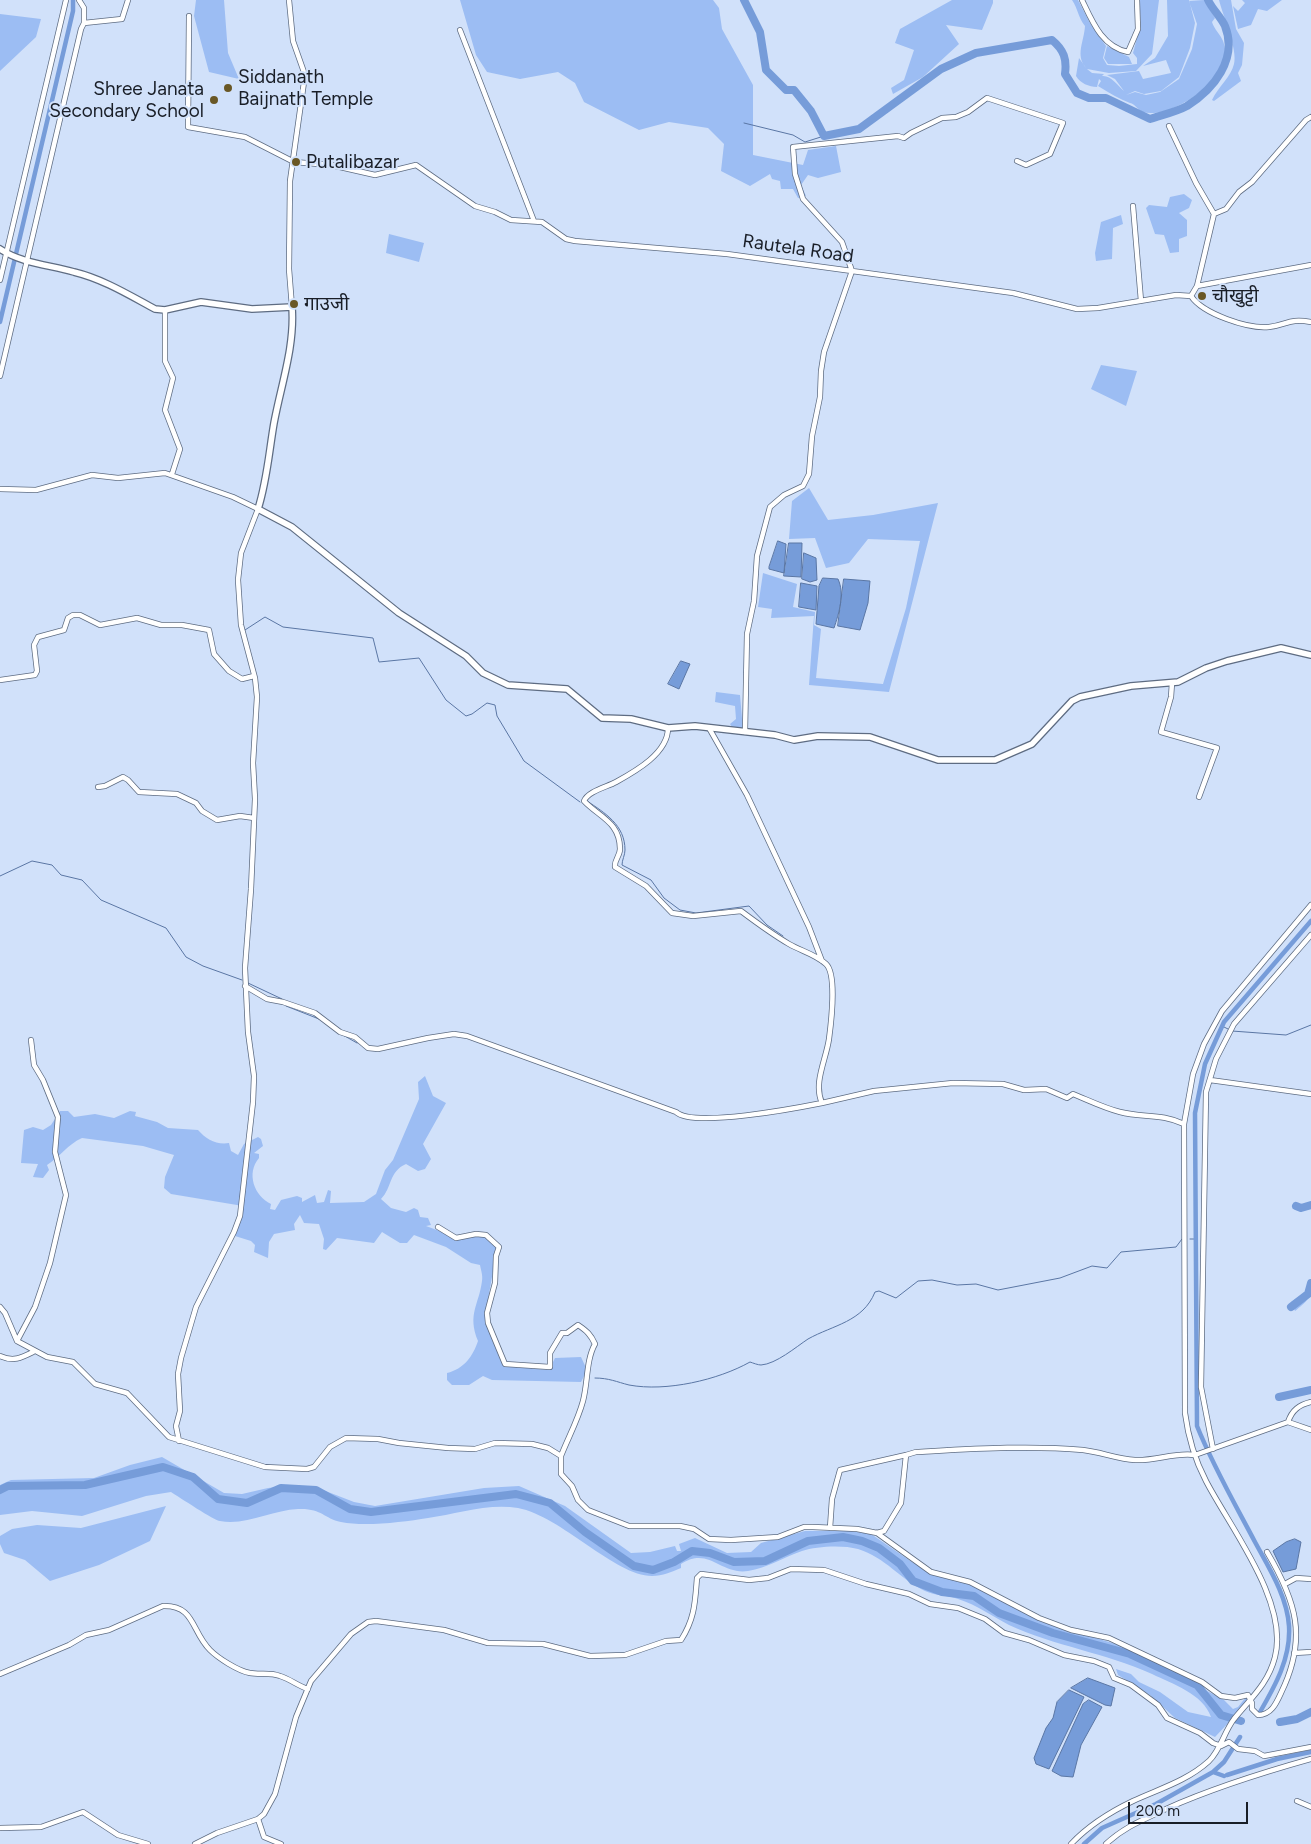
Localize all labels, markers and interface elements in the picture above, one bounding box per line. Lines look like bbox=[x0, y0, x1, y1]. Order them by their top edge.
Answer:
place label: Siddanath Baijnath Temple bbox=[238, 66, 373, 110]
place label: Shree Janata Secondary School bbox=[49, 78, 204, 122]
marker: Siddanath Baijnath Temple bbox=[222, 82, 234, 94]
marker: Shree Janata Secondary School bbox=[208, 94, 220, 106]
place label: Putalibazar bbox=[306, 151, 399, 173]
marker: Putalibazar bbox=[290, 156, 302, 168]
street label: Rautela Road bbox=[741, 230, 855, 268]
place label: चौखुट्टी bbox=[1212, 285, 1259, 307]
marker: चौखुट्टी bbox=[1196, 290, 1208, 302]
place label: गाउजी bbox=[304, 293, 349, 315]
marker: गाउजी bbox=[288, 298, 300, 310]
scale bar bbox=[1131, 1792, 1251, 1824]
text: 200 m bbox=[1136, 1802, 1180, 1820]

